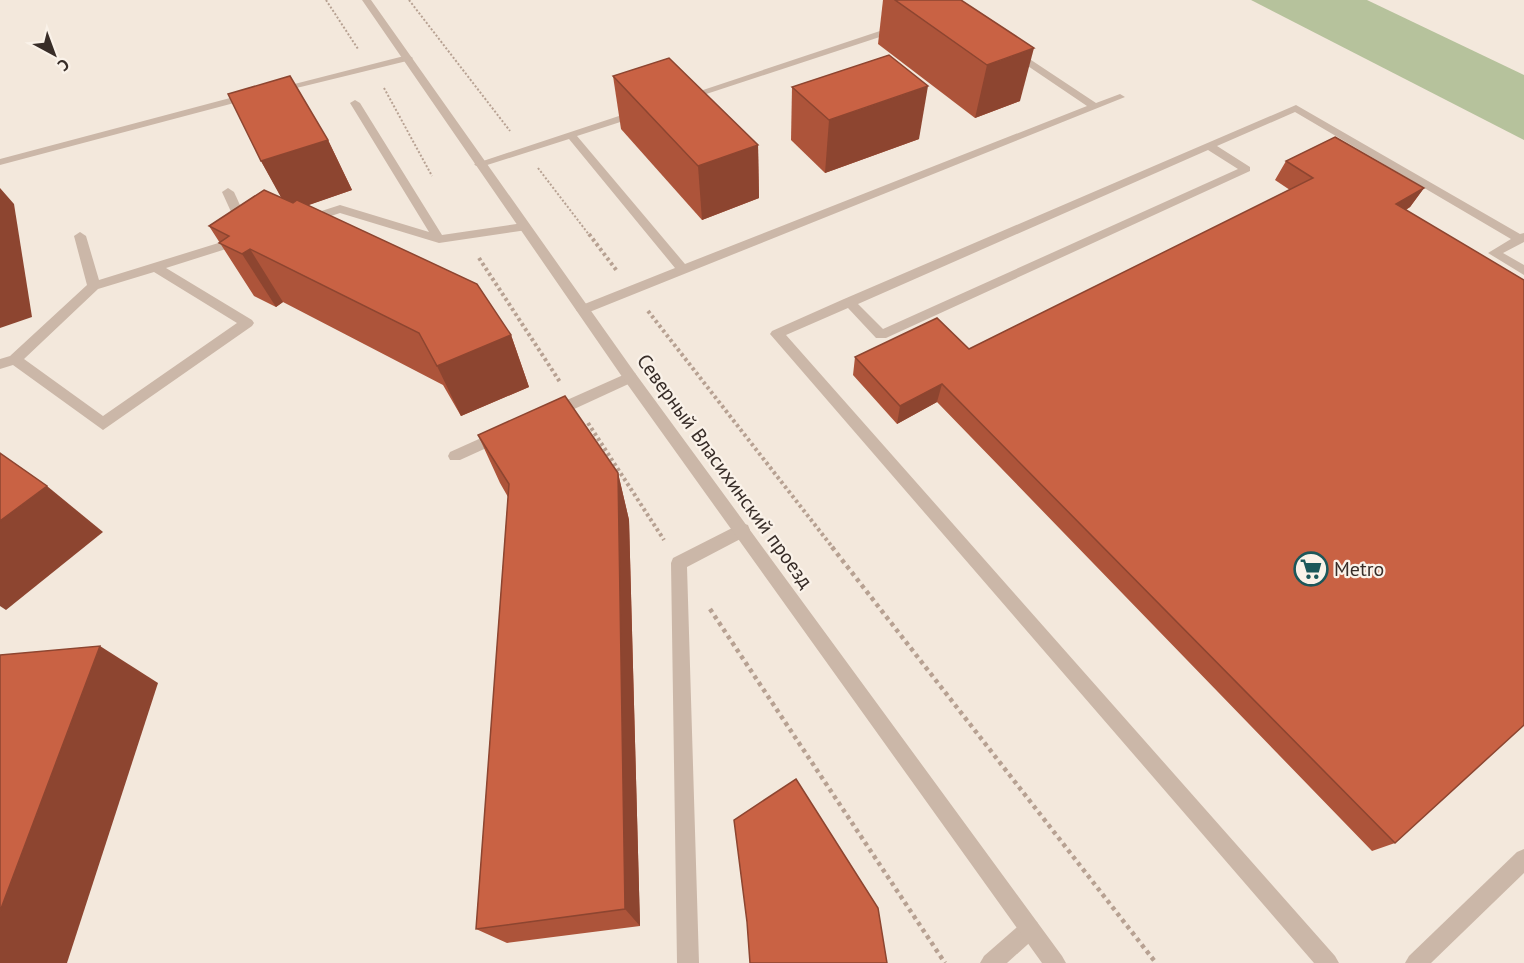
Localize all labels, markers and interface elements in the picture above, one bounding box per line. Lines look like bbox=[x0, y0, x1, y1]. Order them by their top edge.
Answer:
north arrow bbox=[24, 24, 84, 84]
text: С bbox=[54, 55, 74, 76]
street label: Северный Власихинский проезд bbox=[631, 349, 819, 593]
supermarket icon: Metro bbox=[1293, 551, 1329, 587]
place label: Metro bbox=[1334, 556, 1384, 582]

